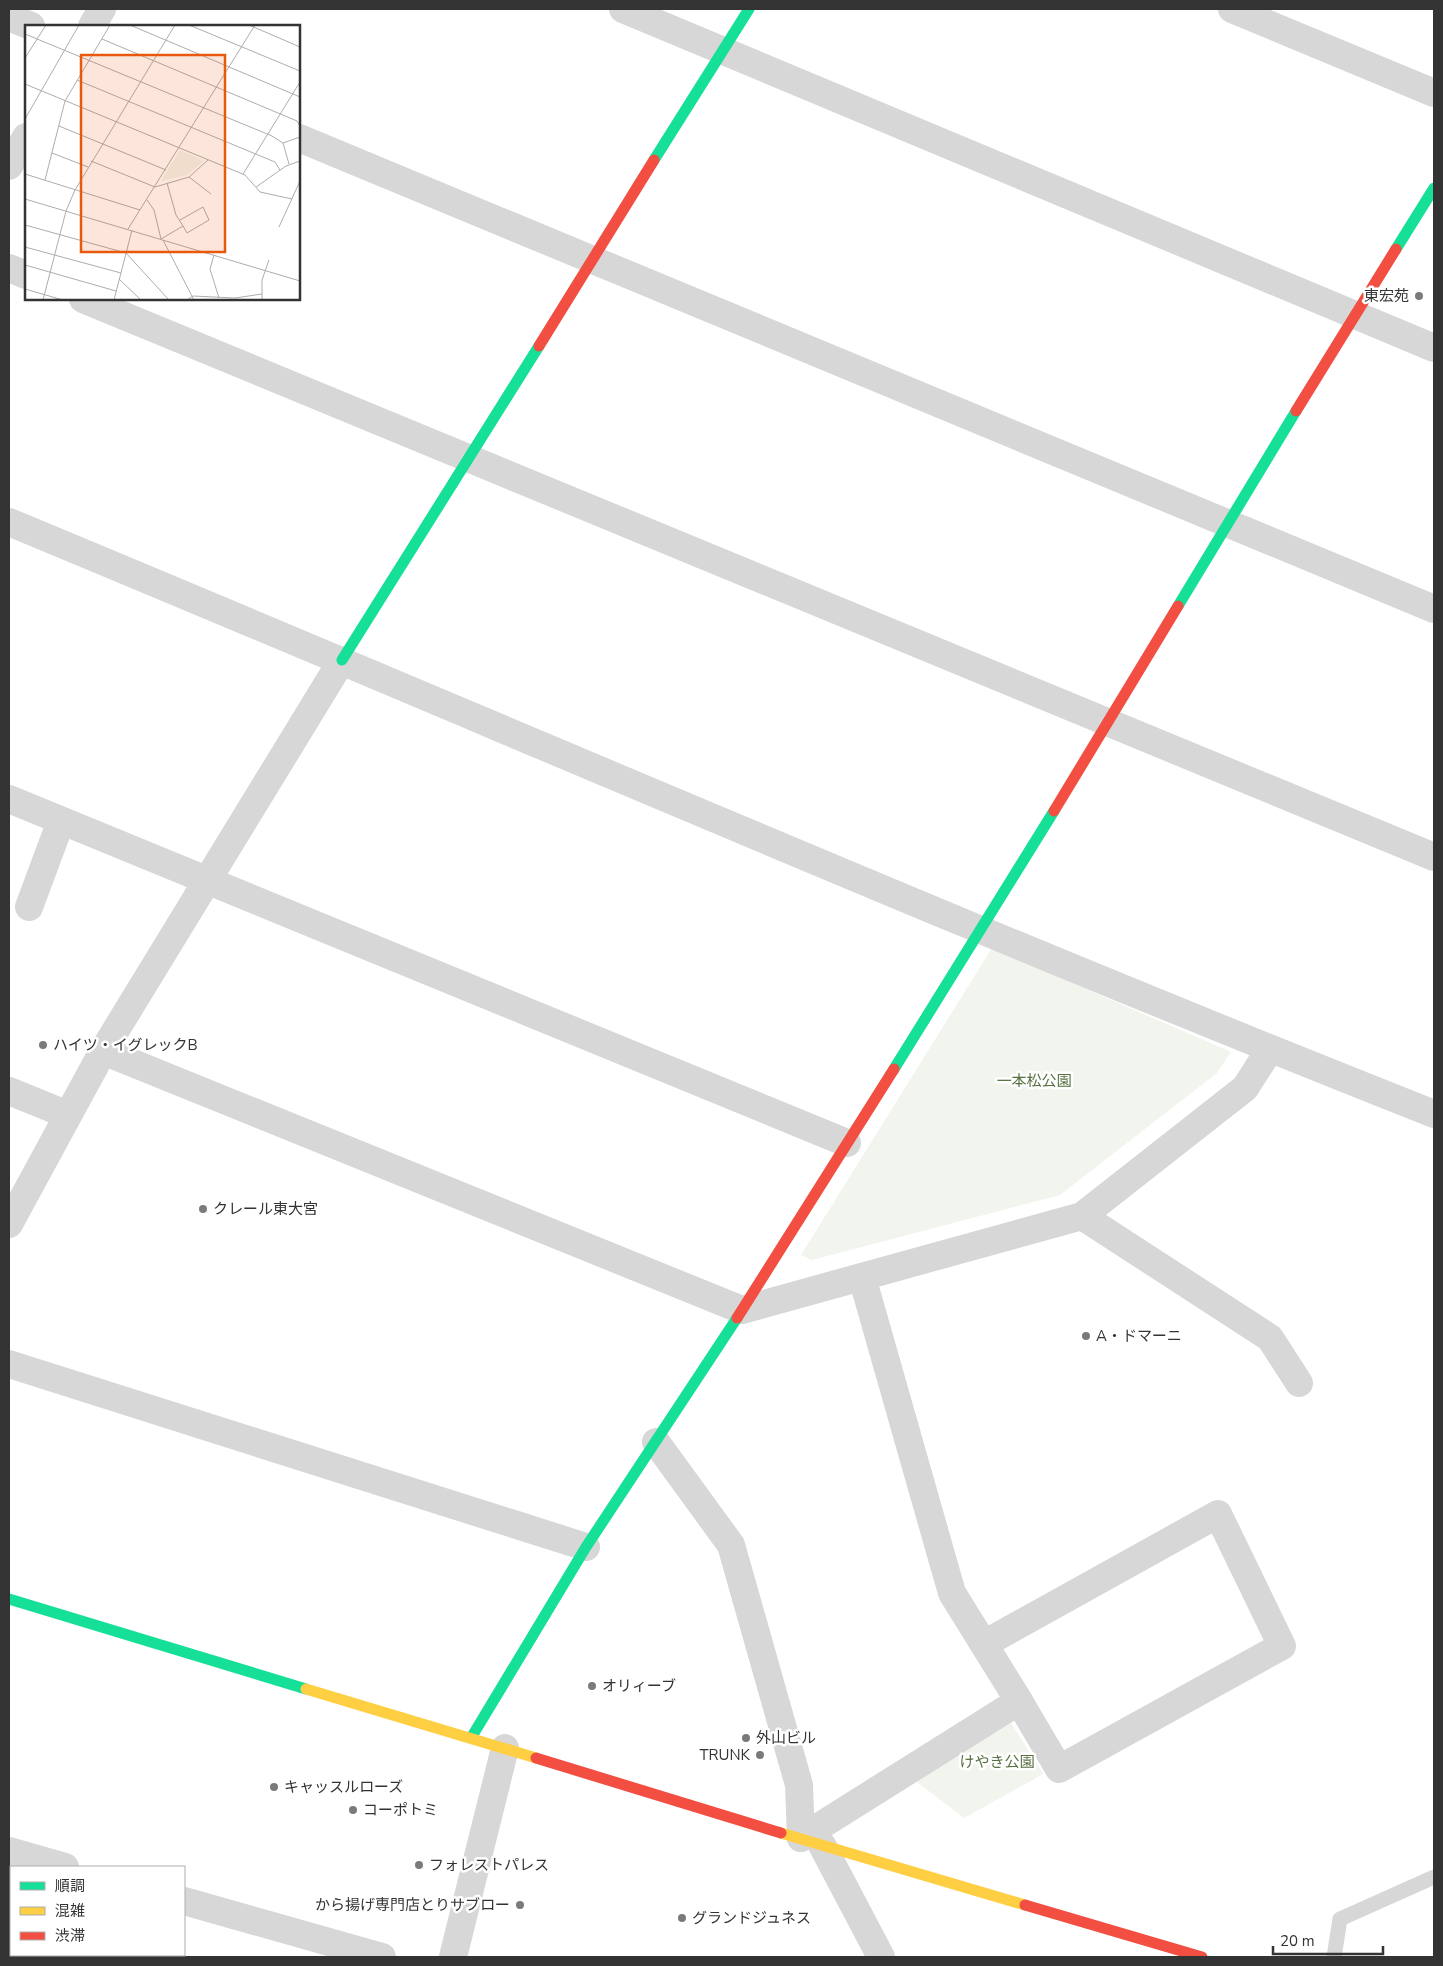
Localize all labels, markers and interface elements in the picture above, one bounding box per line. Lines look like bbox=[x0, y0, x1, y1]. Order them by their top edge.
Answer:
inset map bbox=[25, 25, 300, 300]
place label: 東宏苑 bbox=[1364, 286, 1409, 306]
marker: 東宏苑 bbox=[1413, 290, 1425, 302]
place label: ハイツ・イグレックB bbox=[53, 1035, 198, 1055]
marker: ハイツ・イグレックB bbox=[37, 1039, 49, 1051]
park label: 一本松公園 bbox=[996, 1071, 1072, 1091]
place label: クレール東大宮 bbox=[213, 1199, 318, 1219]
marker: クレール東大宮 bbox=[197, 1203, 209, 1215]
place label: A・ドマーニ bbox=[1096, 1326, 1182, 1346]
marker: A・ドマーニ bbox=[1080, 1330, 1092, 1342]
place label: オリィーブ bbox=[602, 1676, 676, 1696]
marker: オリィーブ bbox=[586, 1680, 598, 1692]
place label: 外山ビル bbox=[756, 1728, 816, 1748]
marker: 外山ビル bbox=[740, 1732, 752, 1744]
place label: TRUNK bbox=[700, 1745, 751, 1765]
marker: TRUNK bbox=[754, 1749, 766, 1761]
park label: けやき公園 bbox=[959, 1752, 1035, 1772]
place label: キャッスルローズ bbox=[284, 1777, 403, 1797]
marker: キャッスルローズ bbox=[268, 1781, 280, 1793]
place label: コーポトミ bbox=[363, 1800, 438, 1820]
marker: コーポトミ bbox=[347, 1804, 359, 1816]
place label: フォレストパレス bbox=[429, 1855, 549, 1875]
marker: フォレストパレス bbox=[413, 1859, 425, 1871]
legend bbox=[10, 1866, 185, 1956]
text: 順調 bbox=[55, 1876, 85, 1896]
place label: から揚げ専門店とりサブロー bbox=[315, 1895, 510, 1915]
marker: から揚げ専門店とりサブロー bbox=[514, 1899, 526, 1911]
text: 混雑 bbox=[55, 1901, 85, 1921]
place label: グランドジュネス bbox=[692, 1908, 811, 1928]
marker: グランドジュネス bbox=[676, 1912, 688, 1924]
scale bar bbox=[1273, 1924, 1383, 1956]
text: 渋滞 bbox=[55, 1926, 85, 1946]
text: 20 m bbox=[1280, 1931, 1315, 1951]

